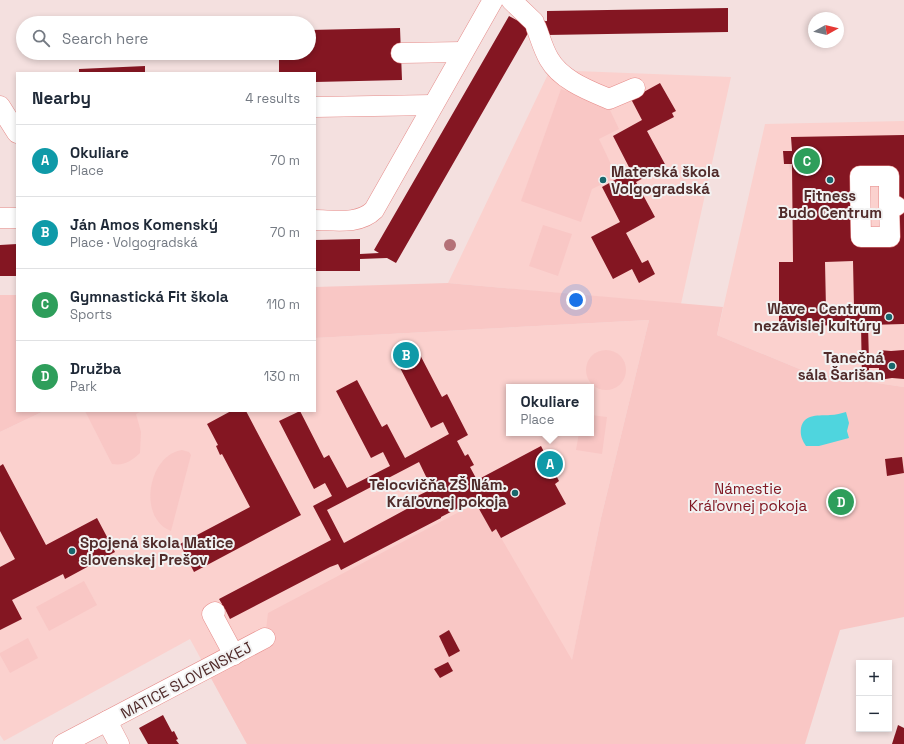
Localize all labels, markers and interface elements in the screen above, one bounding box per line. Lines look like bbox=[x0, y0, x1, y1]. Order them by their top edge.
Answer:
north arrow bbox=[808, 12, 844, 48]
search box bbox=[16, 16, 316, 60]
icon: search bbox=[30, 27, 52, 49]
text: Search here bbox=[62, 29, 148, 48]
text: Nearby bbox=[32, 87, 91, 109]
text: 4 results bbox=[245, 90, 300, 107]
text: Okuliare bbox=[70, 143, 129, 162]
pin: C bbox=[794, 146, 820, 176]
text: A bbox=[41, 152, 49, 169]
text: 70 m bbox=[270, 152, 300, 169]
text: Place bbox=[70, 162, 104, 179]
place label: Materská škola Volgogradská bbox=[611, 162, 720, 198]
marker: Materská škola Volgogradská bbox=[598, 175, 608, 185]
marker: Fitness Budo Centrum bbox=[825, 175, 835, 185]
place label: Fitness Budo Centrum bbox=[778, 186, 882, 222]
text: Ján Amos Komenský bbox=[70, 215, 218, 234]
text: B bbox=[41, 224, 49, 241]
text: 70 m bbox=[270, 224, 300, 241]
text: Place · Volgogradská bbox=[70, 234, 198, 251]
text: Gymnastická Fit škola bbox=[70, 287, 228, 306]
your location bbox=[566, 290, 586, 310]
text: C bbox=[41, 296, 49, 313]
text: 110 m bbox=[266, 296, 300, 313]
place label: Wave - Centrum nezávislej kultúry bbox=[754, 299, 881, 335]
text: Sports bbox=[70, 306, 112, 323]
marker: Wave - Centrum nezávislej kultúry bbox=[884, 312, 894, 322]
pin: B bbox=[393, 340, 419, 370]
place label: Tanečná sála Šarišan bbox=[798, 348, 884, 384]
text: Družba bbox=[70, 359, 121, 378]
marker: Tanečná sála Šarišan bbox=[887, 361, 897, 371]
text: D bbox=[41, 368, 49, 385]
text: 130 m bbox=[264, 368, 300, 385]
text: Park bbox=[70, 378, 97, 395]
popup bbox=[506, 384, 594, 436]
text: Okuliare bbox=[521, 392, 579, 411]
text: Place bbox=[521, 411, 554, 428]
pin: A bbox=[537, 449, 563, 479]
place label: Telocvičňa ZŠ Nám. Kráľovnej pokoja bbox=[369, 475, 507, 511]
park label: Námestie Kráľovnej pokoja bbox=[689, 479, 808, 515]
pin: D bbox=[828, 487, 854, 517]
marker: Telocvičňa ZŠ Nám. Kráľovnej pokoja bbox=[510, 488, 520, 498]
place label: Spojená škola Matice slovenskej Prešov bbox=[80, 533, 234, 569]
marker: Spojená škola Matice slovenskej Prešov bbox=[67, 546, 77, 556]
street label: MATICE SLOVENSKEJ bbox=[117, 637, 255, 723]
map controls bbox=[856, 660, 892, 732]
button: + bbox=[856, 660, 892, 696]
button: − bbox=[856, 696, 892, 732]

